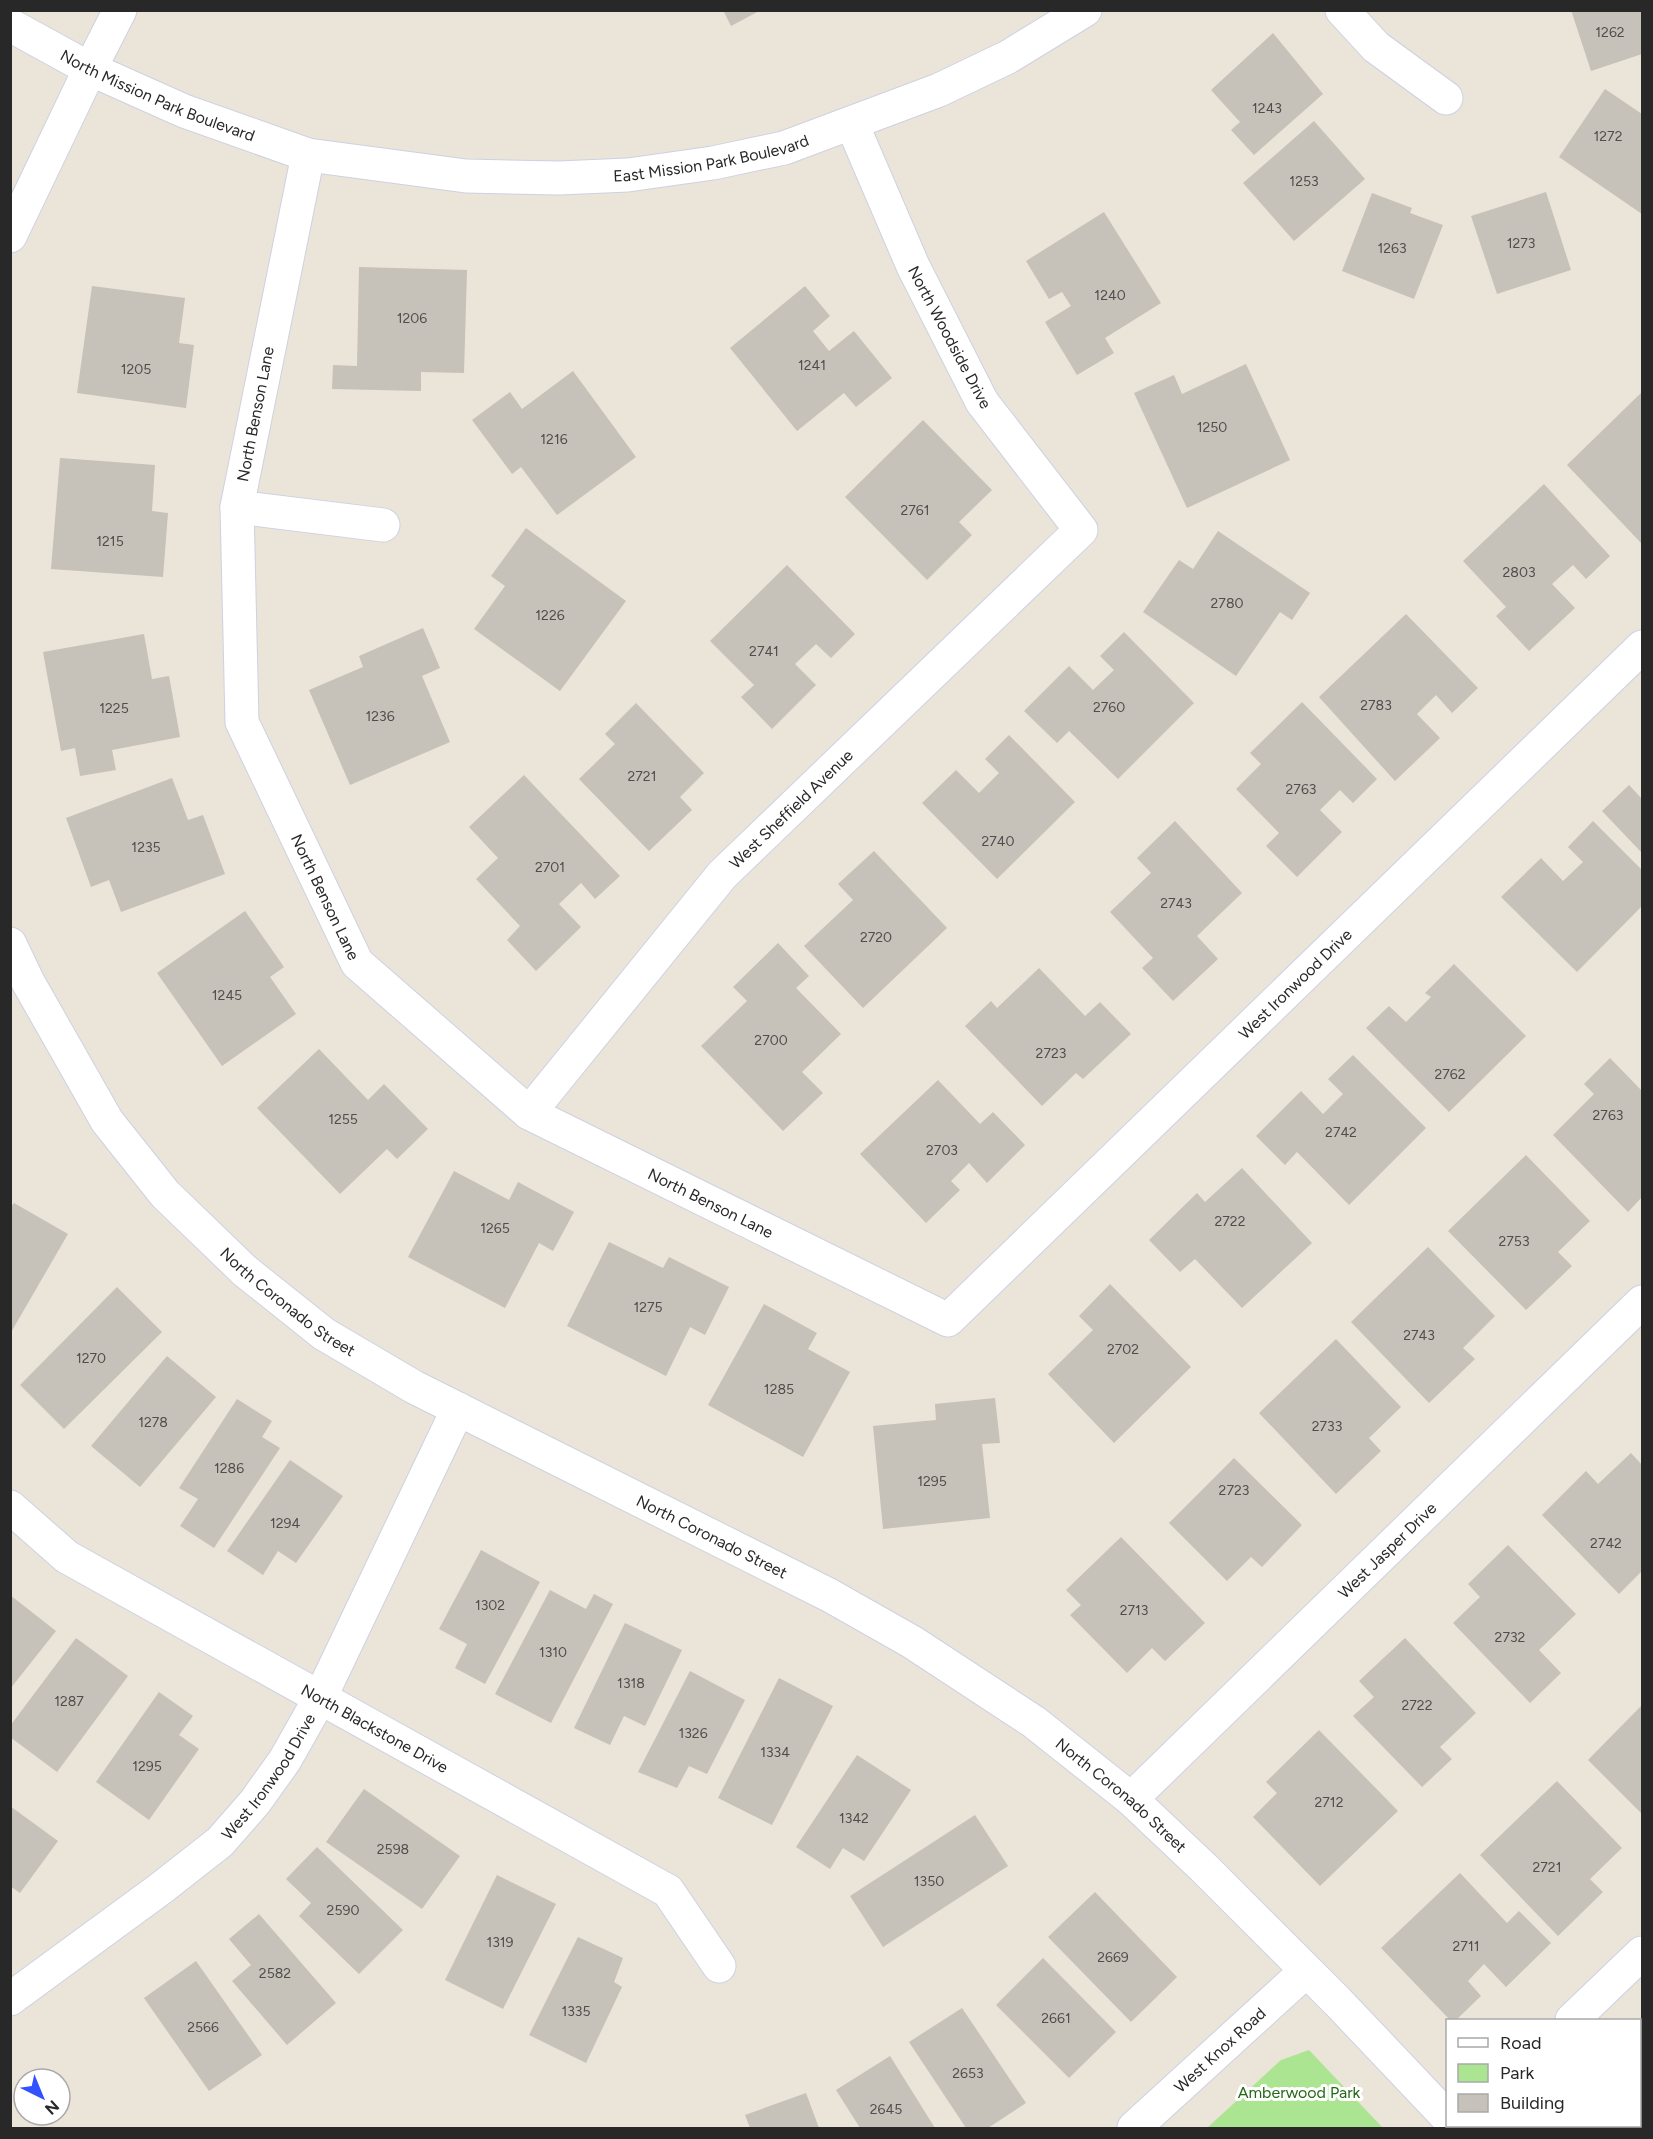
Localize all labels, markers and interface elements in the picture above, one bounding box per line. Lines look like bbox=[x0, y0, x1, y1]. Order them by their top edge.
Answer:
house number: 1262 bbox=[1595, 24, 1625, 41]
street label: North Mission Park Boulevard bbox=[57, 46, 257, 145]
house number: 1243 bbox=[1252, 100, 1282, 117]
house number: 1272 bbox=[1594, 128, 1622, 145]
street label: East Mission Park Boulevard bbox=[613, 131, 812, 186]
house number: 1253 bbox=[1289, 173, 1319, 190]
house number: 1273 bbox=[1507, 235, 1535, 252]
house number: 1263 bbox=[1377, 240, 1407, 257]
street label: North Woodside Drive bbox=[904, 263, 995, 412]
house number: 1240 bbox=[1094, 287, 1126, 304]
house number: 1206 bbox=[397, 310, 427, 327]
street label: North Benson Lane bbox=[233, 345, 278, 483]
house number: 1241 bbox=[798, 357, 826, 374]
house number: 1205 bbox=[121, 361, 151, 378]
house number: 1250 bbox=[1197, 419, 1227, 436]
house number: 1216 bbox=[540, 431, 568, 448]
house number: 2761 bbox=[900, 502, 930, 519]
house number: 1215 bbox=[96, 533, 124, 550]
house number: 2803 bbox=[1502, 564, 1536, 581]
house number: 2780 bbox=[1211, 595, 1243, 612]
house number: 1226 bbox=[535, 607, 565, 624]
house number: 2741 bbox=[749, 643, 779, 660]
house number: 2783 bbox=[1360, 697, 1392, 714]
house number: 2760 bbox=[1093, 699, 1125, 716]
house number: 1225 bbox=[99, 700, 129, 717]
house number: 1236 bbox=[365, 708, 395, 725]
street label: West Sheffield Avenue bbox=[726, 745, 857, 873]
house number: 2721 bbox=[628, 768, 656, 785]
house number: 2763 bbox=[1286, 781, 1316, 798]
street label: North Benson Lane bbox=[287, 831, 363, 963]
house number: 2740 bbox=[981, 833, 1015, 850]
house number: 1235 bbox=[131, 839, 161, 856]
house number: 2701 bbox=[535, 859, 565, 876]
house number: 2743 bbox=[1160, 895, 1192, 912]
street label: West Ironwood Drive bbox=[1235, 925, 1356, 1043]
house number: 2720 bbox=[860, 929, 892, 946]
house number: 1245 bbox=[212, 987, 242, 1004]
house number: 2700 bbox=[754, 1032, 788, 1049]
house number: 2723 bbox=[1036, 1045, 1066, 1062]
house number: 2762 bbox=[1434, 1066, 1466, 1083]
house number: 2763 bbox=[1593, 1107, 1623, 1124]
house number: 1255 bbox=[328, 1111, 358, 1128]
house number: 2742 bbox=[1325, 1124, 1357, 1141]
house number: 2703 bbox=[926, 1142, 958, 1159]
street label: North Benson Lane bbox=[645, 1164, 776, 1242]
house number: 2722 bbox=[1215, 1213, 1246, 1230]
house number: 1265 bbox=[480, 1220, 510, 1237]
house number: 2753 bbox=[1498, 1233, 1530, 1250]
street label: North Coronado Street bbox=[216, 1244, 359, 1360]
house number: 1275 bbox=[633, 1299, 663, 1316]
house number: 2743 bbox=[1403, 1327, 1435, 1344]
house number: 2702 bbox=[1107, 1341, 1139, 1358]
house number: 1270 bbox=[76, 1350, 106, 1367]
house number: 1285 bbox=[764, 1381, 794, 1398]
house number: 1278 bbox=[138, 1414, 168, 1431]
house number: 2733 bbox=[1312, 1418, 1342, 1435]
house number: 1286 bbox=[214, 1460, 244, 1477]
house number: 1295 bbox=[917, 1473, 947, 1490]
house number: 2723 bbox=[1219, 1482, 1249, 1499]
street label: North Coronado Street bbox=[633, 1491, 790, 1583]
street label: West Jasper Drive bbox=[1334, 1498, 1440, 1602]
house number: 1294 bbox=[270, 1515, 300, 1532]
house number: 2742 bbox=[1590, 1535, 1622, 1552]
house number: 1302 bbox=[475, 1597, 505, 1614]
house number: 2713 bbox=[1120, 1602, 1148, 1619]
house number: 2732 bbox=[1495, 1629, 1525, 1646]
house number: 1310 bbox=[539, 1644, 567, 1661]
house number: 1318 bbox=[617, 1675, 645, 1692]
street label: North Blackstone Drive bbox=[298, 1680, 452, 1777]
house number: 1287 bbox=[54, 1693, 84, 1710]
house number: 2722 bbox=[1402, 1697, 1433, 1714]
street label: West Ironwood Drive bbox=[218, 1710, 319, 1844]
house number: 1326 bbox=[678, 1725, 708, 1742]
street label: North Coronado Street bbox=[1052, 1734, 1190, 1856]
house number: 1334 bbox=[760, 1744, 790, 1761]
house number: 1295 bbox=[132, 1758, 162, 1775]
house number: 2712 bbox=[1315, 1794, 1343, 1811]
house number: 1342 bbox=[839, 1810, 869, 1827]
house number: 2598 bbox=[377, 1841, 409, 1858]
house number: 2721 bbox=[1533, 1859, 1561, 1876]
house number: 1350 bbox=[914, 1873, 944, 1890]
house number: 2590 bbox=[327, 1902, 359, 1919]
house number: 1319 bbox=[486, 1934, 514, 1951]
house number: 2711 bbox=[1453, 1938, 1479, 1955]
house number: 2669 bbox=[1097, 1949, 1129, 1966]
house number: 2582 bbox=[259, 1965, 291, 1982]
house number: 1335 bbox=[561, 2003, 591, 2020]
street label: West Knox Road bbox=[1170, 2004, 1270, 2097]
house number: 2661 bbox=[1041, 2010, 1071, 2027]
house number: 2566 bbox=[187, 2019, 219, 2036]
legend bbox=[1446, 2019, 1641, 2127]
text: Road bbox=[1500, 2032, 1541, 2054]
text: Park bbox=[1500, 2062, 1535, 2084]
house number: 2653 bbox=[952, 2065, 984, 2082]
north arrow bbox=[12, 2067, 72, 2127]
park label: Amberwood Park bbox=[1238, 2083, 1361, 2102]
text: Building bbox=[1500, 2092, 1565, 2114]
text: N bbox=[41, 2096, 63, 2119]
house number: 2645 bbox=[870, 2101, 902, 2118]

